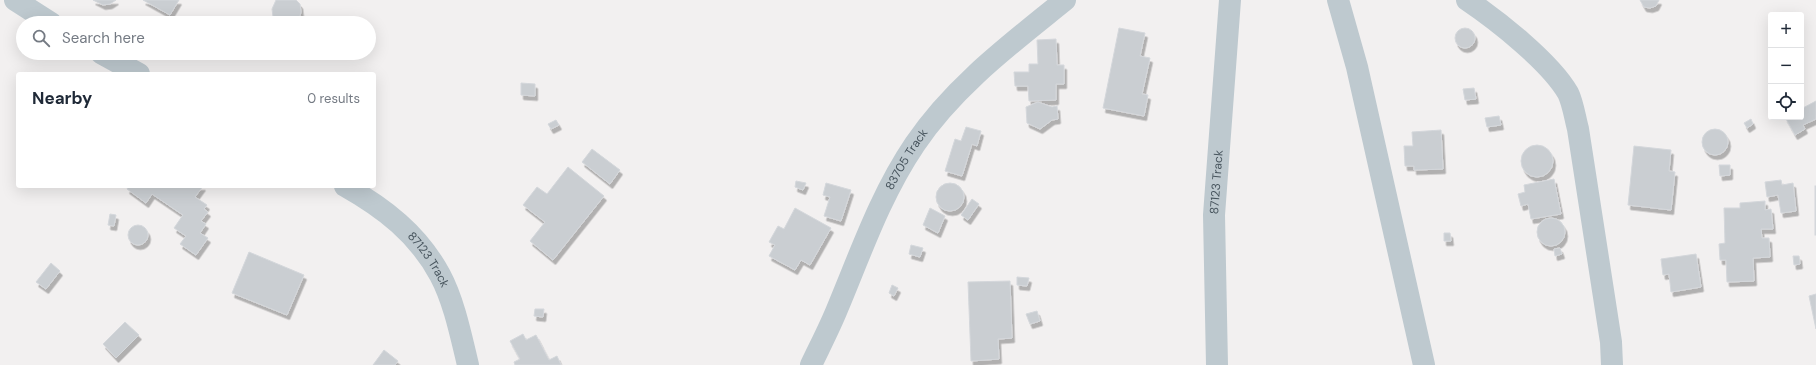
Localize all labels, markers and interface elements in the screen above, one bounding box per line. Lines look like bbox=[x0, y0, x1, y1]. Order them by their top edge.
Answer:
map controls bbox=[1768, 12, 1804, 120]
button: + bbox=[1768, 12, 1804, 48]
search box bbox=[16, 16, 376, 60]
icon: search bbox=[30, 27, 52, 49]
text: Search here bbox=[62, 28, 145, 48]
button: − bbox=[1768, 48, 1804, 84]
button: locate bbox=[1768, 84, 1804, 120]
text: Nearby bbox=[32, 87, 92, 109]
text: 0 results bbox=[307, 90, 360, 107]
street label: 83705 Track bbox=[882, 125, 931, 193]
street label: 87123 Track bbox=[1206, 149, 1227, 215]
street label: 87123 Track bbox=[404, 228, 453, 290]

